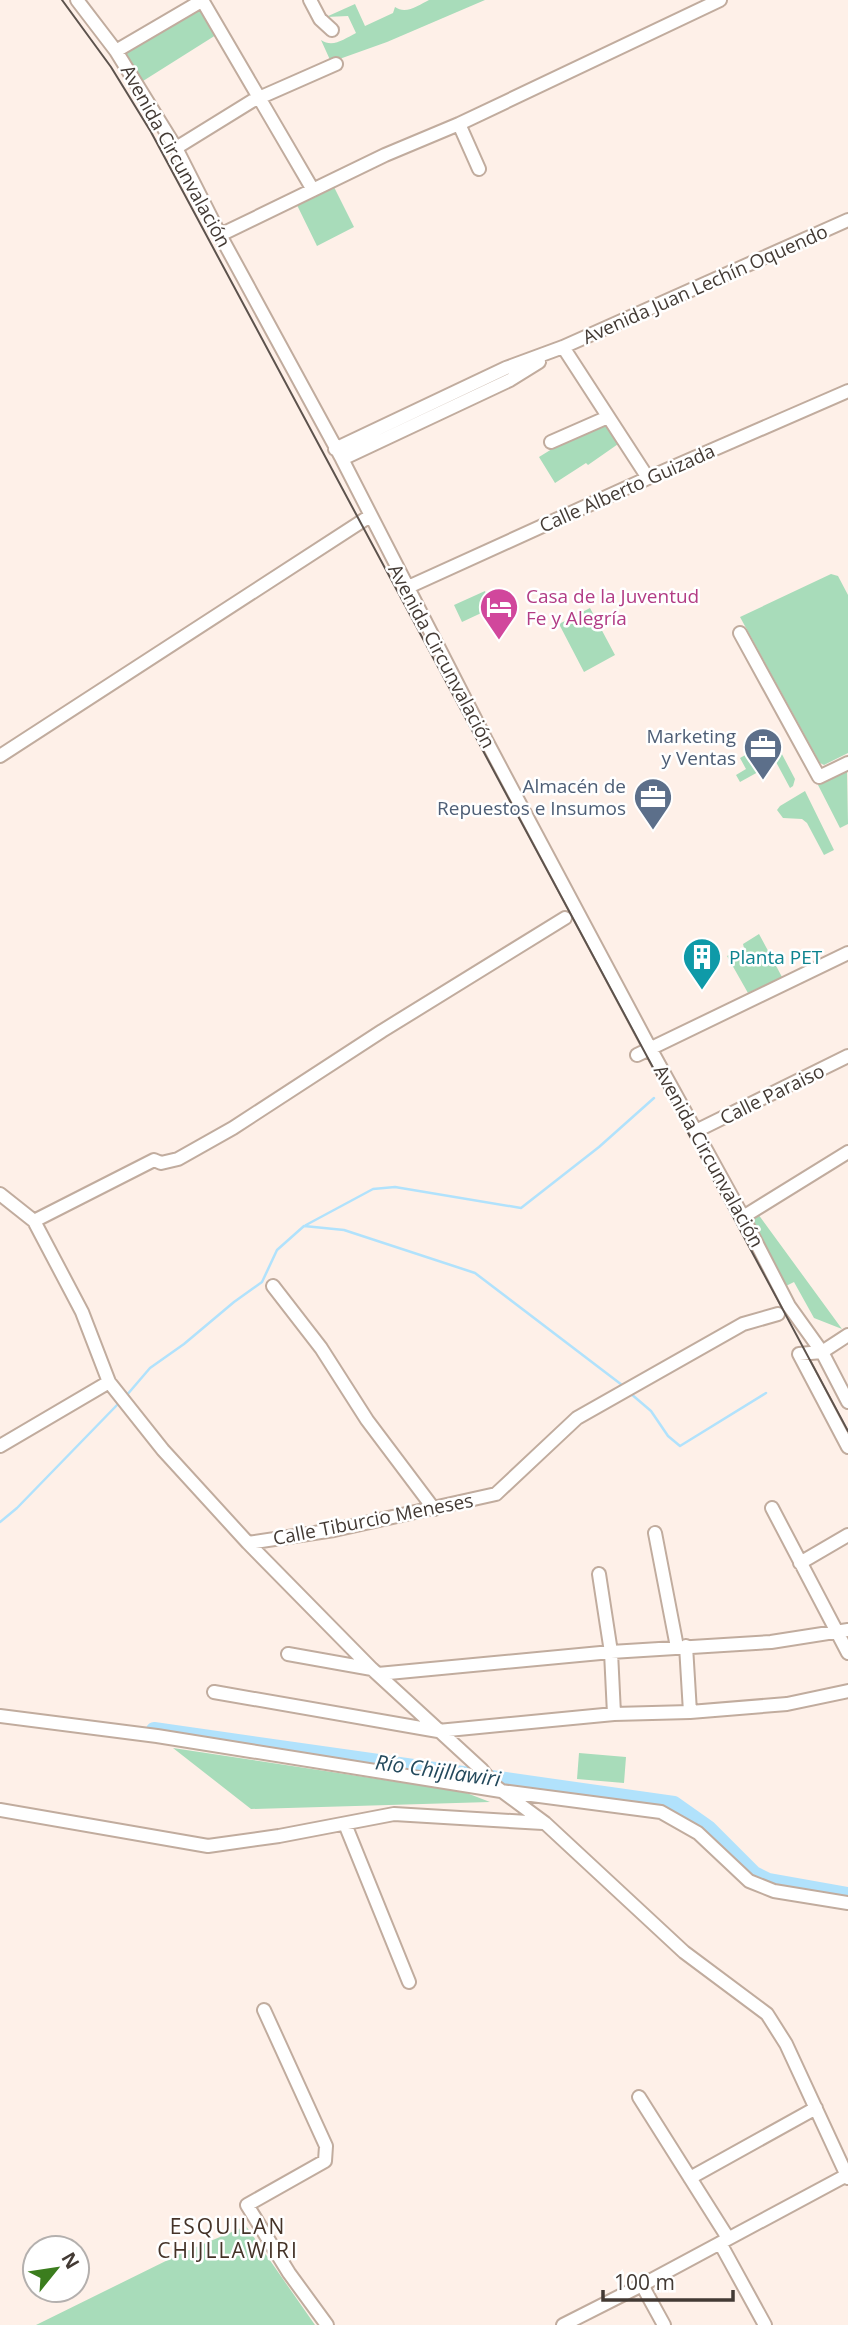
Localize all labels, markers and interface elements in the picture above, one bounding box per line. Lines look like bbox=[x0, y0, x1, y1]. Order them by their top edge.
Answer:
street label: Avenida Circunvalación bbox=[115, 60, 237, 252]
street label: Avenida Juan Lechín Oquendo bbox=[578, 218, 832, 350]
street label: Calle Alberto Guizada bbox=[535, 438, 719, 538]
street label: Avenida Circunvalación bbox=[382, 559, 502, 753]
place label: Casa de la Juventud Fe y Alegría bbox=[526, 583, 699, 631]
hotel icon: Casa de la Juventud Fe y Alegría bbox=[478, 586, 520, 641]
place label: Marketing y Ventas bbox=[646, 723, 736, 771]
office icon: Marketing y Ventas bbox=[742, 726, 784, 781]
place label: Almacén de Repuestos e Insumos bbox=[437, 773, 626, 821]
office icon: Almacén de Repuestos e Insumos bbox=[632, 776, 674, 831]
building icon: Planta PET bbox=[681, 936, 723, 991]
place label: Planta PET bbox=[729, 944, 823, 970]
street label: Calle Paraiso bbox=[715, 1057, 829, 1131]
street label: Avenida Circunvalación bbox=[648, 1060, 770, 1252]
street label: Calle Tiburcio Meneses bbox=[271, 1487, 475, 1551]
water label: Río Chijllawiri bbox=[374, 1747, 503, 1793]
district label: ESQUILAN CHIJLLAWIRI bbox=[157, 2212, 299, 2264]
north arrow bbox=[21, 2234, 91, 2304]
text: N bbox=[56, 2247, 86, 2274]
scale bar bbox=[603, 2258, 732, 2302]
text: 100 m bbox=[614, 2268, 675, 2296]

